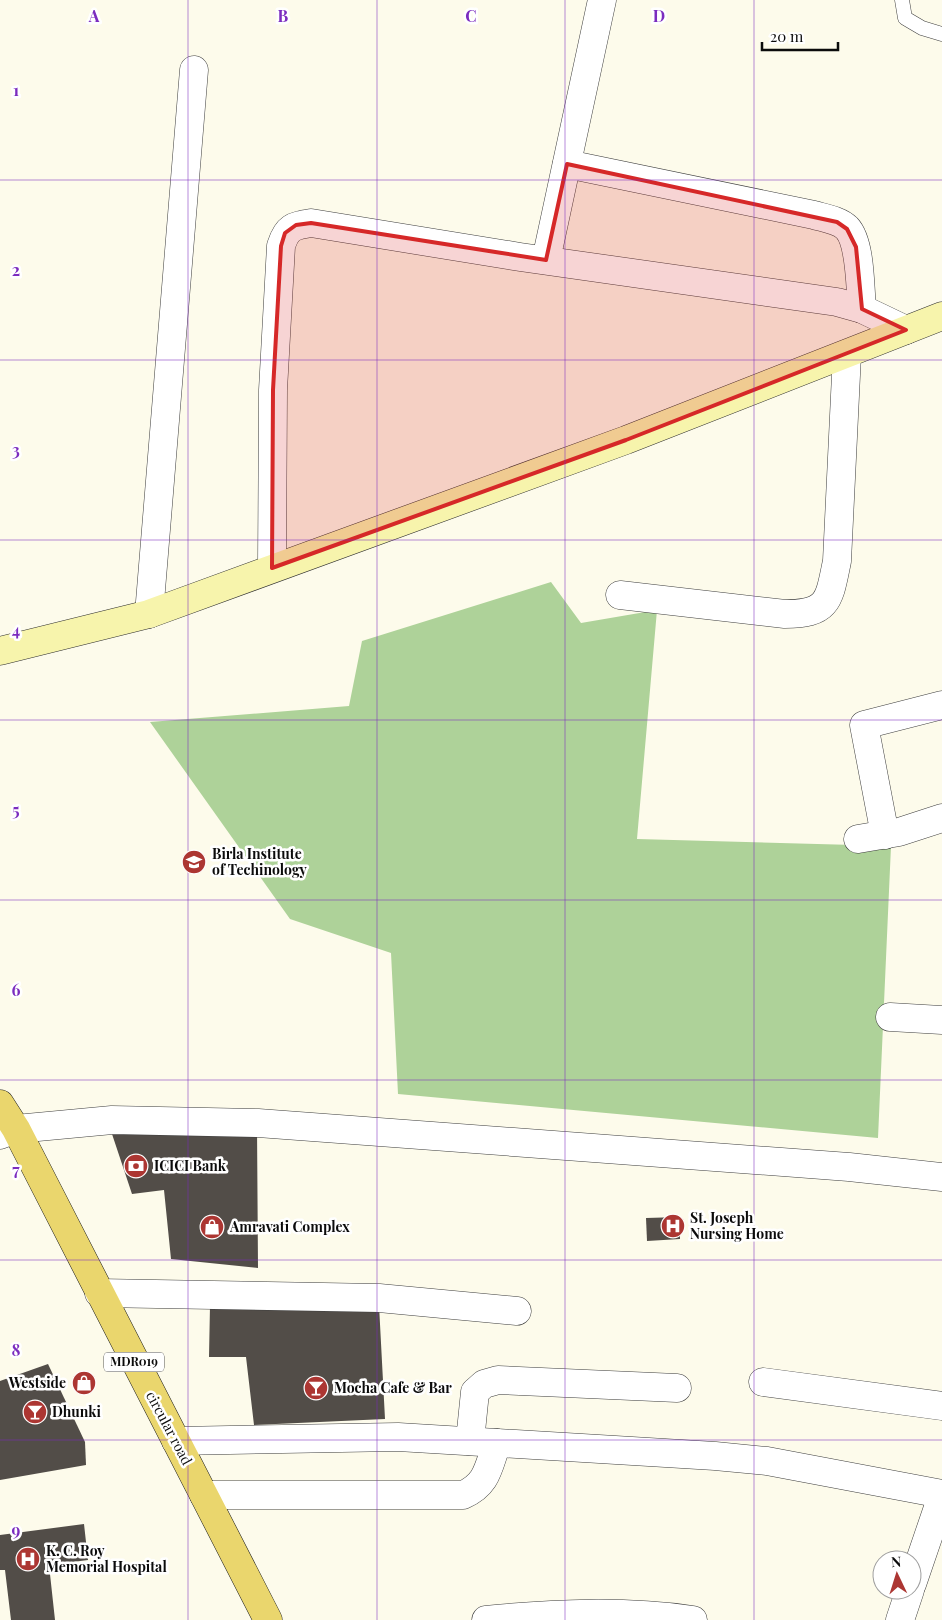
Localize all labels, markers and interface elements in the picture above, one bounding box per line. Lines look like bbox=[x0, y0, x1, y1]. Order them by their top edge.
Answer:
text: A bbox=[88, 5, 100, 26]
text: B bbox=[278, 5, 289, 26]
text: C bbox=[465, 5, 477, 26]
text: D bbox=[653, 5, 665, 26]
scale bar bbox=[762, 20, 838, 52]
text: 20 m bbox=[770, 26, 804, 46]
text: 1 bbox=[13, 79, 19, 100]
text: 2 bbox=[12, 259, 20, 280]
text: 3 bbox=[12, 439, 20, 460]
text: 4 bbox=[12, 619, 20, 640]
text: 5 bbox=[12, 799, 20, 820]
place label: Birla Institute of Techinology bbox=[212, 844, 308, 879]
school or university icon: Birla Institute of Techinology bbox=[181, 849, 207, 875]
text: 6 bbox=[12, 979, 21, 1000]
bank icon: ICICI Bank bbox=[123, 1153, 149, 1179]
place label: ICICI Bank bbox=[154, 1156, 227, 1175]
text: 7 bbox=[12, 1159, 20, 1180]
place label: St. Joseph Nursing Home bbox=[690, 1208, 784, 1243]
hospital icon: St. Joseph Nursing Home bbox=[660, 1213, 686, 1239]
shop icon: Amravati Complex bbox=[199, 1214, 225, 1240]
place label: Amravati Complex bbox=[229, 1217, 350, 1236]
text: 8 bbox=[12, 1339, 21, 1360]
road number: MDR019 bbox=[104, 1352, 164, 1371]
shop icon: Westside bbox=[71, 1370, 97, 1396]
place label: Westside bbox=[8, 1373, 66, 1392]
bar icon: Mocha Cafe & Bar bbox=[303, 1375, 329, 1401]
place label: Mocha Cafe & Bar bbox=[334, 1378, 452, 1397]
street label: circular road bbox=[142, 1388, 197, 1468]
bar icon: Dhunki bbox=[22, 1399, 48, 1425]
place label: Dhunki bbox=[52, 1402, 101, 1421]
text: 9 bbox=[12, 1519, 21, 1540]
place label: K. C. Roy Memorial Hospital bbox=[46, 1541, 167, 1576]
hospital icon: K. C. Roy Memorial Hospital bbox=[15, 1546, 41, 1572]
north arrow bbox=[872, 1550, 922, 1600]
text: N bbox=[890, 1552, 902, 1571]

